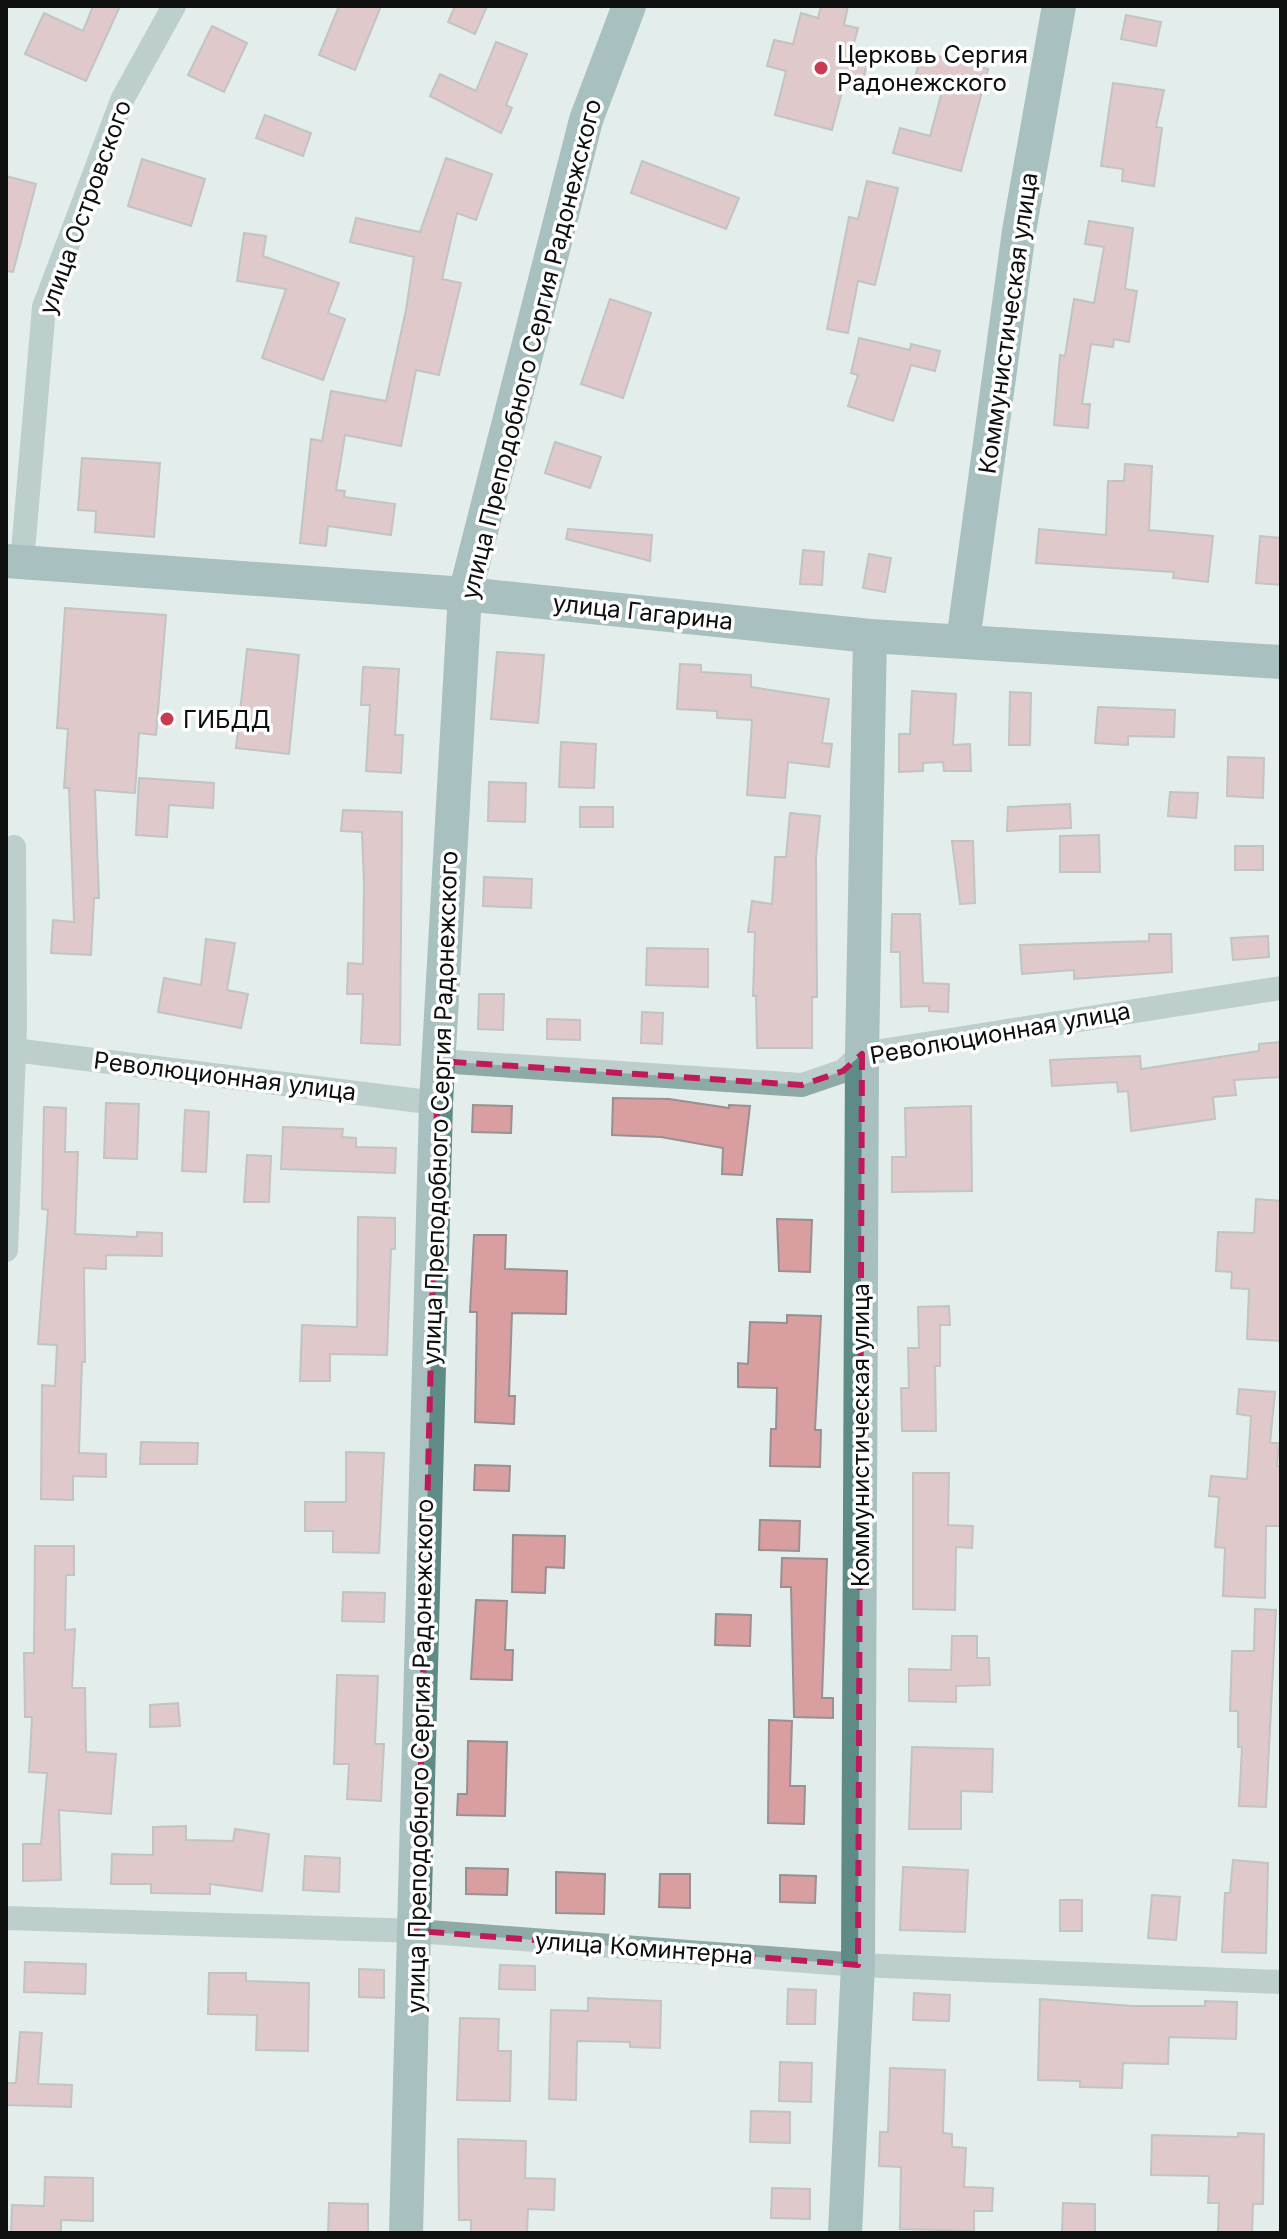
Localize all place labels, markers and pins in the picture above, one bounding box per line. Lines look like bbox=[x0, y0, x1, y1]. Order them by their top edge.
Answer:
place label: Церковь Сергия Радонежского bbox=[837, 40, 1028, 97]
marker: Церковь Сергия Радонежского bbox=[812, 59, 830, 77]
place label: ГИБДД bbox=[183, 705, 270, 734]
marker: ГИБДД bbox=[158, 710, 176, 728]

